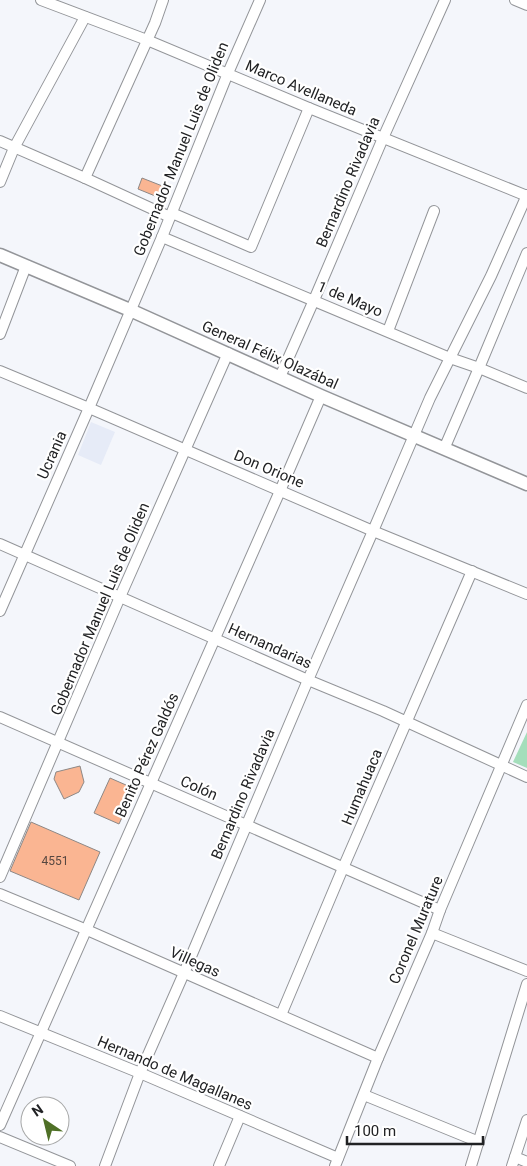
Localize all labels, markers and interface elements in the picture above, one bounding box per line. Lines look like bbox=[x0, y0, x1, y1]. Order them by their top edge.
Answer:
street label: Gobernador Manuel Luis de Oliden bbox=[130, 39, 232, 259]
street label: Marco Avellaneda bbox=[243, 56, 359, 120]
street label: Bernardino Rivadavia bbox=[312, 114, 384, 250]
street label: 1 de Mayo bbox=[315, 277, 385, 321]
street label: General Félix Olazábal bbox=[199, 317, 341, 393]
street label: Ucrania bbox=[33, 428, 71, 482]
street label: Don Orione bbox=[231, 446, 307, 492]
street label: Gobernador Manuel Luis de Oliden bbox=[47, 500, 153, 718]
street label: Hernandarias bbox=[225, 620, 315, 672]
street label: Benito Pérez Galdós bbox=[111, 690, 183, 820]
street label: Bernardino Rivadavia bbox=[207, 726, 279, 862]
street label: Humahuaca bbox=[338, 746, 386, 828]
street label: Colón bbox=[178, 772, 220, 804]
house number: 4551 bbox=[42, 854, 68, 868]
street label: Coronel Murature bbox=[385, 873, 447, 987]
street label: Villegas bbox=[167, 943, 223, 981]
street label: Hernando de Magallanes bbox=[95, 1032, 255, 1114]
north arrow bbox=[20, 1096, 70, 1146]
text: N bbox=[29, 1101, 46, 1120]
scale bar bbox=[347, 1114, 483, 1146]
text: 100 m bbox=[354, 1122, 396, 1140]

